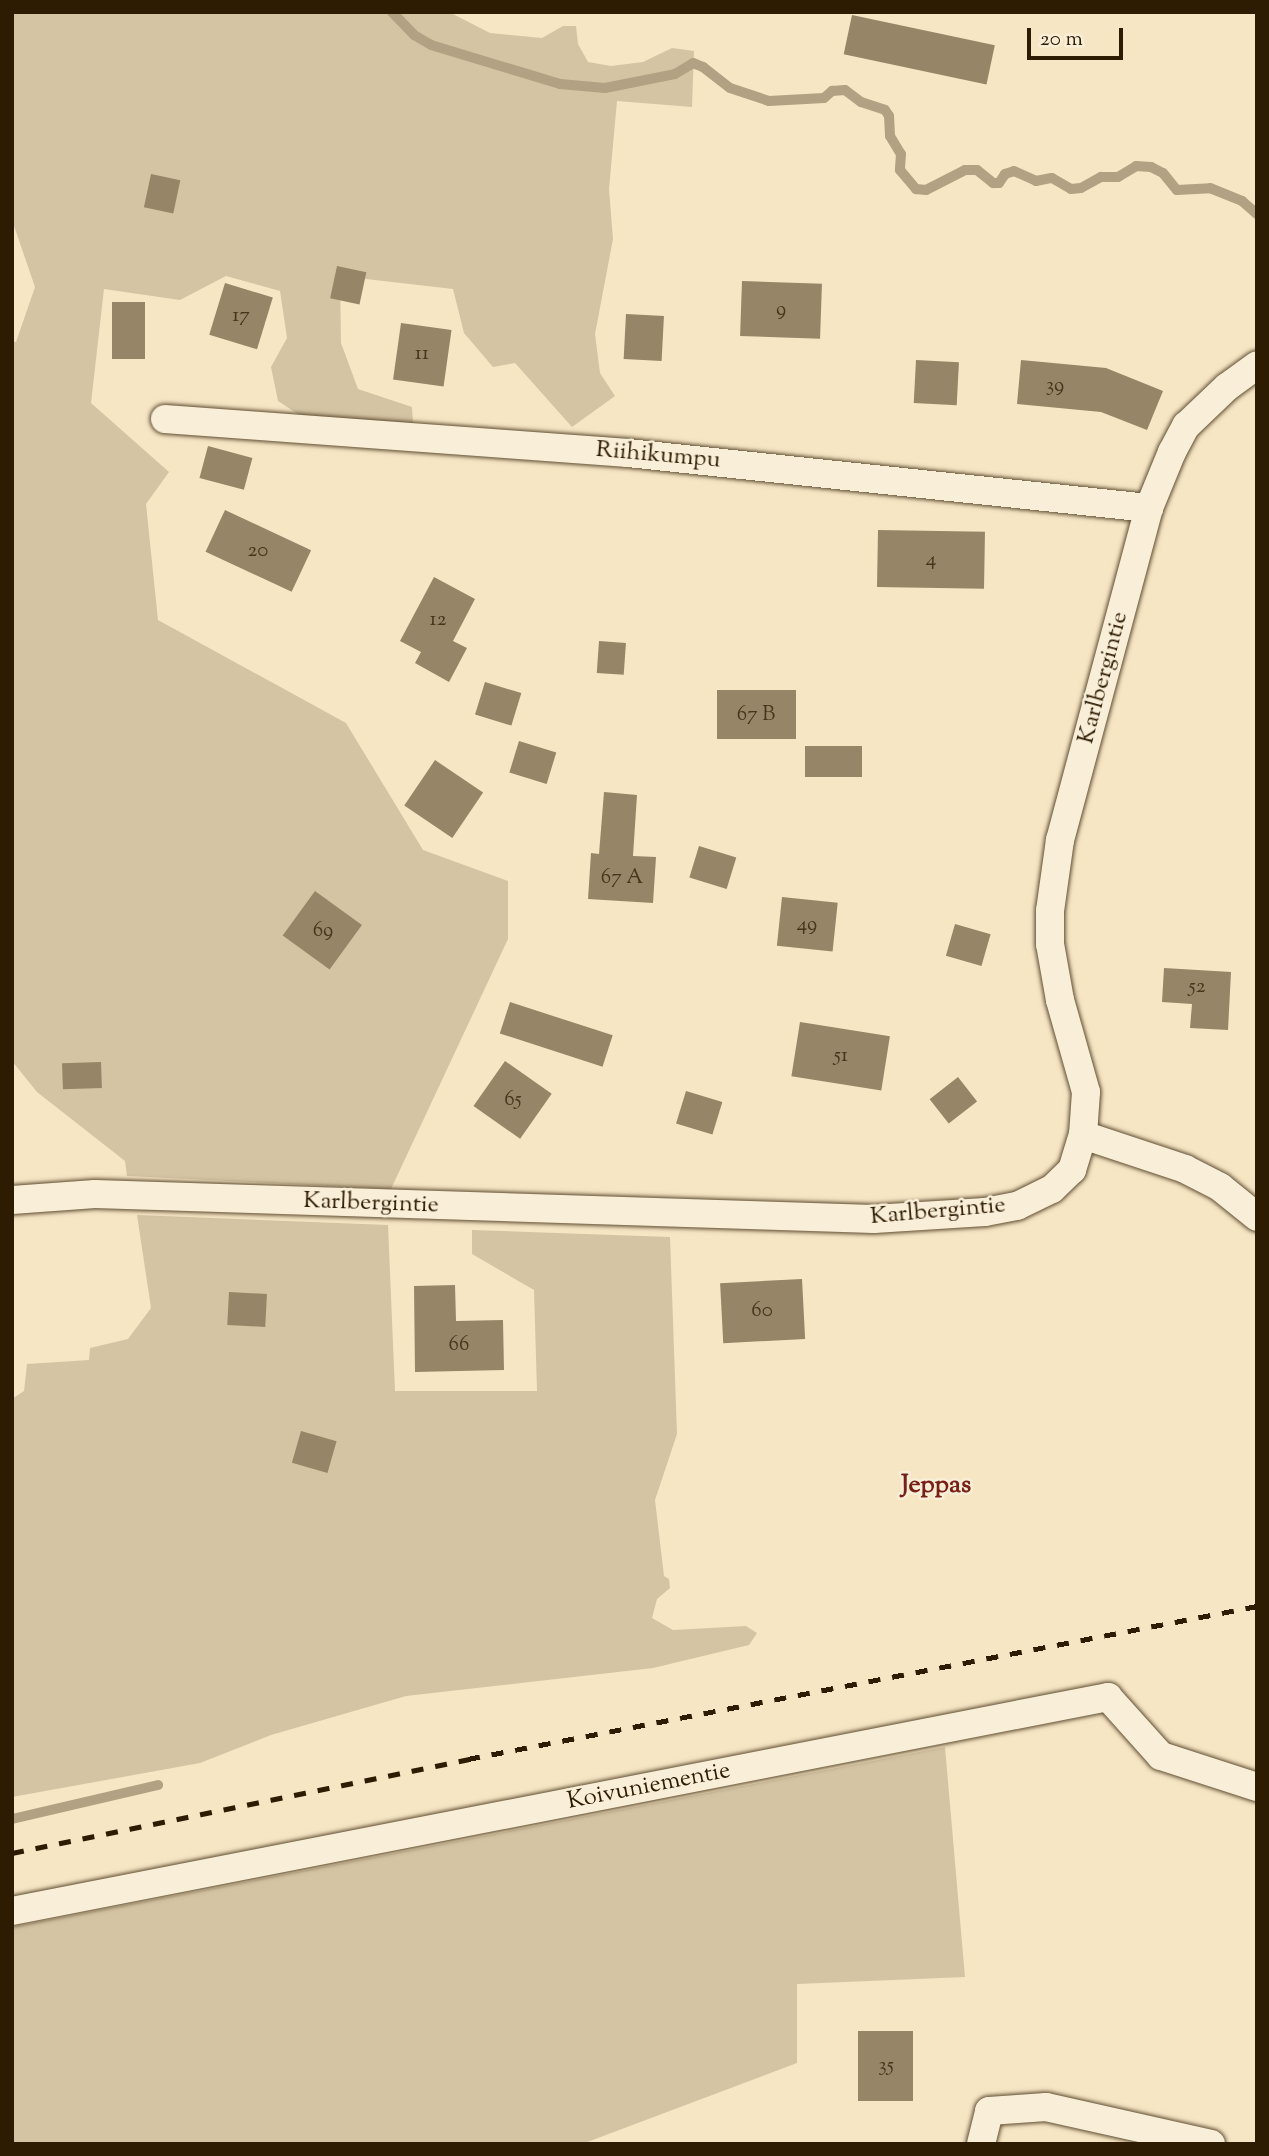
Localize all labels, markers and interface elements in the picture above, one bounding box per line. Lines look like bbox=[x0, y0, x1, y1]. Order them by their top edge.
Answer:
scale bar bbox=[1031, 14, 1127, 58]
text: 20 m bbox=[1040, 25, 1083, 55]
house number: 9 bbox=[776, 297, 786, 323]
house number: 17 bbox=[232, 303, 250, 329]
house number: 11 bbox=[415, 341, 429, 367]
house number: 39 bbox=[1046, 373, 1064, 399]
street label: Riihikumpu bbox=[594, 436, 722, 476]
house number: 20 bbox=[248, 538, 268, 564]
house number: 4 bbox=[926, 547, 936, 573]
house number: 12 bbox=[430, 607, 446, 633]
street label: Karlbergintie bbox=[1073, 609, 1135, 747]
house number: 67 B bbox=[737, 702, 775, 728]
house number: 67 A bbox=[601, 865, 643, 891]
house number: 49 bbox=[797, 912, 817, 938]
house number: 69 bbox=[313, 918, 333, 944]
house number: 52 bbox=[1188, 974, 1206, 1000]
house number: 51 bbox=[834, 1043, 848, 1069]
house number: 65 bbox=[504, 1087, 522, 1113]
street label: Karlbergintie bbox=[303, 1187, 439, 1221]
street label: Karlbergintie bbox=[869, 1192, 1007, 1232]
house number: 60 bbox=[751, 1298, 773, 1324]
house number: 66 bbox=[449, 1332, 469, 1358]
district label: Jeppas bbox=[901, 1470, 971, 1502]
street label: Koivuniementie bbox=[565, 1757, 733, 1817]
house number: 35 bbox=[878, 2053, 894, 2079]

